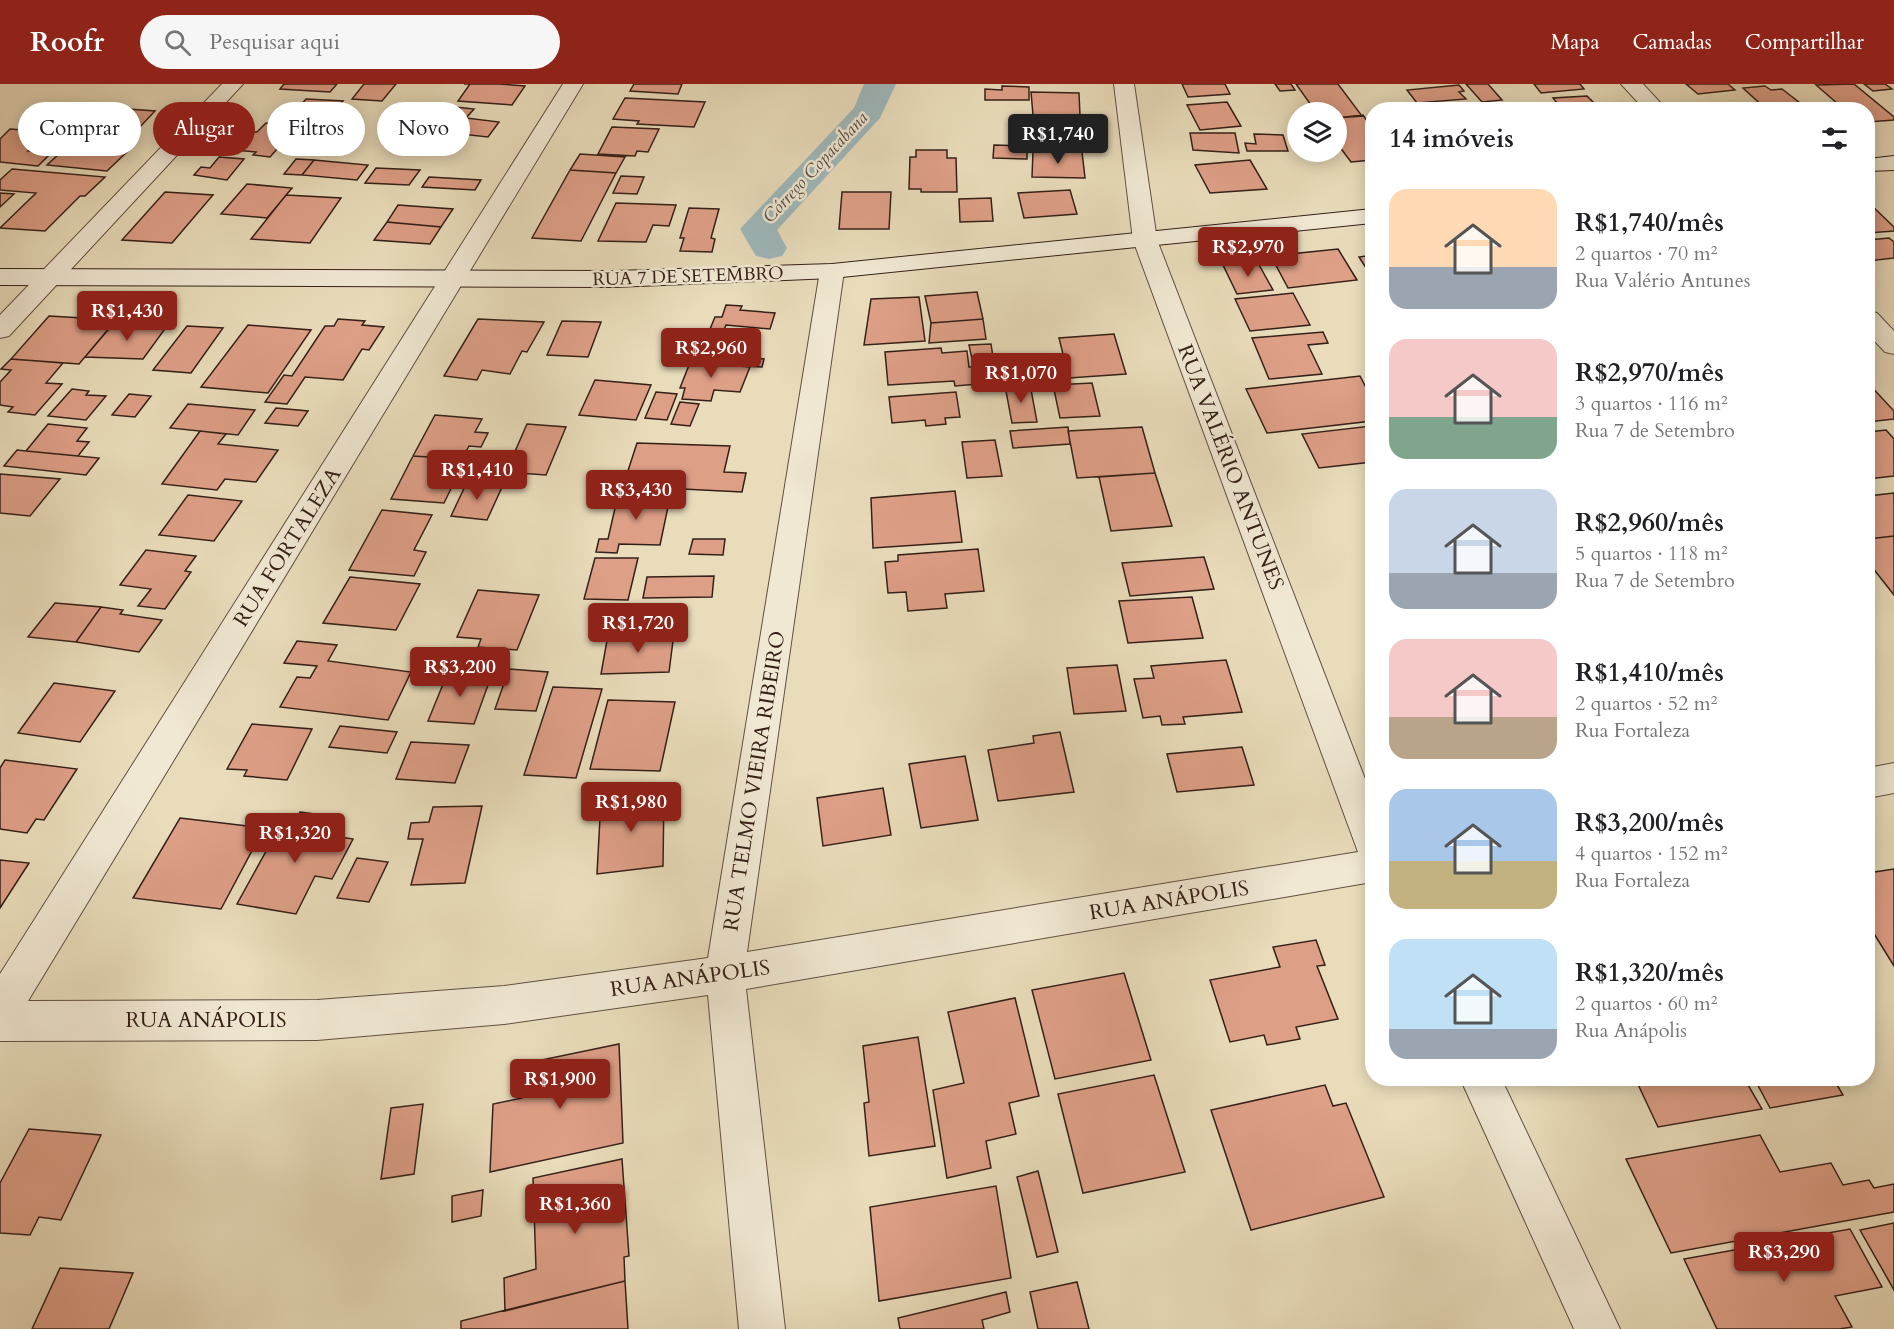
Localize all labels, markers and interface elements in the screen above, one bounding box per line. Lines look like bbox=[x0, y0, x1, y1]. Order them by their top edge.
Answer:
search box bbox=[140, 15, 560, 69]
text: Roofr bbox=[30, 23, 104, 61]
icon: search bbox=[161, 26, 194, 59]
text: Pesquisar aqui bbox=[209, 27, 340, 57]
text: Mapa bbox=[1550, 28, 1600, 57]
text: Camadas bbox=[1633, 28, 1712, 57]
text: Compartilhar bbox=[1745, 28, 1864, 57]
chip: Comprar bbox=[18, 102, 141, 156]
chip: Alugar bbox=[153, 102, 255, 156]
chip: Filtros bbox=[267, 102, 365, 156]
chip: Novo bbox=[377, 102, 470, 156]
map controls bbox=[1287, 102, 1347, 162]
button: layers bbox=[1287, 102, 1347, 162]
water label: Córrego Copacabana bbox=[757, 106, 874, 228]
pin: R$1,740 bbox=[1003, 114, 1113, 165]
text: R$1,740 bbox=[1022, 120, 1094, 147]
text: 14 imóveis bbox=[1389, 121, 1514, 156]
icon: filters bbox=[1818, 122, 1851, 155]
text: R$1,740/mês bbox=[1575, 205, 1724, 240]
icon: home bbox=[1437, 213, 1509, 285]
pin: R$2,970 bbox=[1193, 227, 1303, 278]
text: R$2,970 bbox=[1212, 233, 1284, 260]
text: 2 quartos · 70 m² bbox=[1575, 240, 1717, 267]
street label: RUA 7 DE SETEMBRO bbox=[592, 261, 784, 292]
text: Rua Valério Antunes bbox=[1575, 267, 1751, 294]
pin: R$1,430 bbox=[72, 291, 182, 342]
text: R$1,430 bbox=[91, 297, 163, 324]
pin: R$2,960 bbox=[656, 328, 766, 379]
text: R$2,960 bbox=[675, 334, 747, 361]
street label: RUA VALÉRIO ANTUNES bbox=[1170, 340, 1291, 594]
pin: R$1,070 bbox=[966, 353, 1076, 404]
text: R$2,970/mês bbox=[1575, 355, 1724, 390]
text: R$1,070 bbox=[985, 359, 1057, 386]
icon: home bbox=[1437, 363, 1509, 435]
text: 3 quartos · 116 m² bbox=[1575, 390, 1728, 417]
text: Rua 7 de Setembro bbox=[1575, 417, 1735, 444]
pin: R$1,410 bbox=[422, 450, 532, 501]
text: R$1,410 bbox=[441, 456, 513, 483]
street label: RUA FORTALEZA bbox=[227, 462, 348, 632]
pin: R$3,430 bbox=[581, 470, 691, 521]
text: R$3,430 bbox=[600, 476, 672, 503]
text: R$2,960/mês bbox=[1575, 505, 1724, 540]
icon: home bbox=[1437, 513, 1509, 585]
text: 5 quartos · 118 m² bbox=[1575, 540, 1728, 567]
text: Rua 7 de Setembro bbox=[1575, 567, 1735, 594]
pin: R$1,720 bbox=[583, 603, 693, 654]
text: R$1,720 bbox=[602, 609, 674, 636]
street label: RUA TELMO VIEIRA RIBEIRO bbox=[716, 629, 793, 933]
pin: R$3,200 bbox=[405, 647, 515, 698]
text: R$3,200 bbox=[424, 653, 496, 680]
text: R$1,410/mês bbox=[1575, 655, 1724, 690]
icon: home bbox=[1437, 663, 1509, 735]
text: 2 quartos · 52 m² bbox=[1575, 690, 1717, 717]
text: Rua Fortaleza bbox=[1575, 717, 1690, 744]
pin: R$1,980 bbox=[576, 782, 686, 833]
text: R$1,980 bbox=[595, 788, 667, 815]
text: R$3,200/mês bbox=[1575, 805, 1724, 840]
pin: R$1,320 bbox=[240, 813, 350, 864]
icon: home bbox=[1437, 813, 1509, 885]
text: R$1,320 bbox=[259, 819, 331, 846]
text: 4 quartos · 152 m² bbox=[1575, 840, 1728, 867]
text: Rua Fortaleza bbox=[1575, 867, 1690, 894]
street label: RUA ANÁPOLIS bbox=[1087, 874, 1251, 927]
street label: RUA ANÁPOLIS bbox=[608, 953, 772, 1004]
text: R$1,320/mês bbox=[1575, 955, 1724, 990]
icon: home bbox=[1437, 963, 1509, 1035]
text: 2 quartos · 60 m² bbox=[1575, 990, 1717, 1017]
street label: RUA ANÁPOLIS bbox=[125, 1006, 287, 1035]
text: Rua Anápolis bbox=[1575, 1017, 1687, 1044]
pin: R$1,900 bbox=[505, 1059, 615, 1110]
text: R$1,900 bbox=[524, 1065, 596, 1092]
pin: R$1,360 bbox=[520, 1184, 630, 1235]
text: R$1,360 bbox=[539, 1190, 611, 1217]
pin: R$3,290 bbox=[1729, 1232, 1839, 1283]
text: R$3,290 bbox=[1748, 1238, 1820, 1265]

